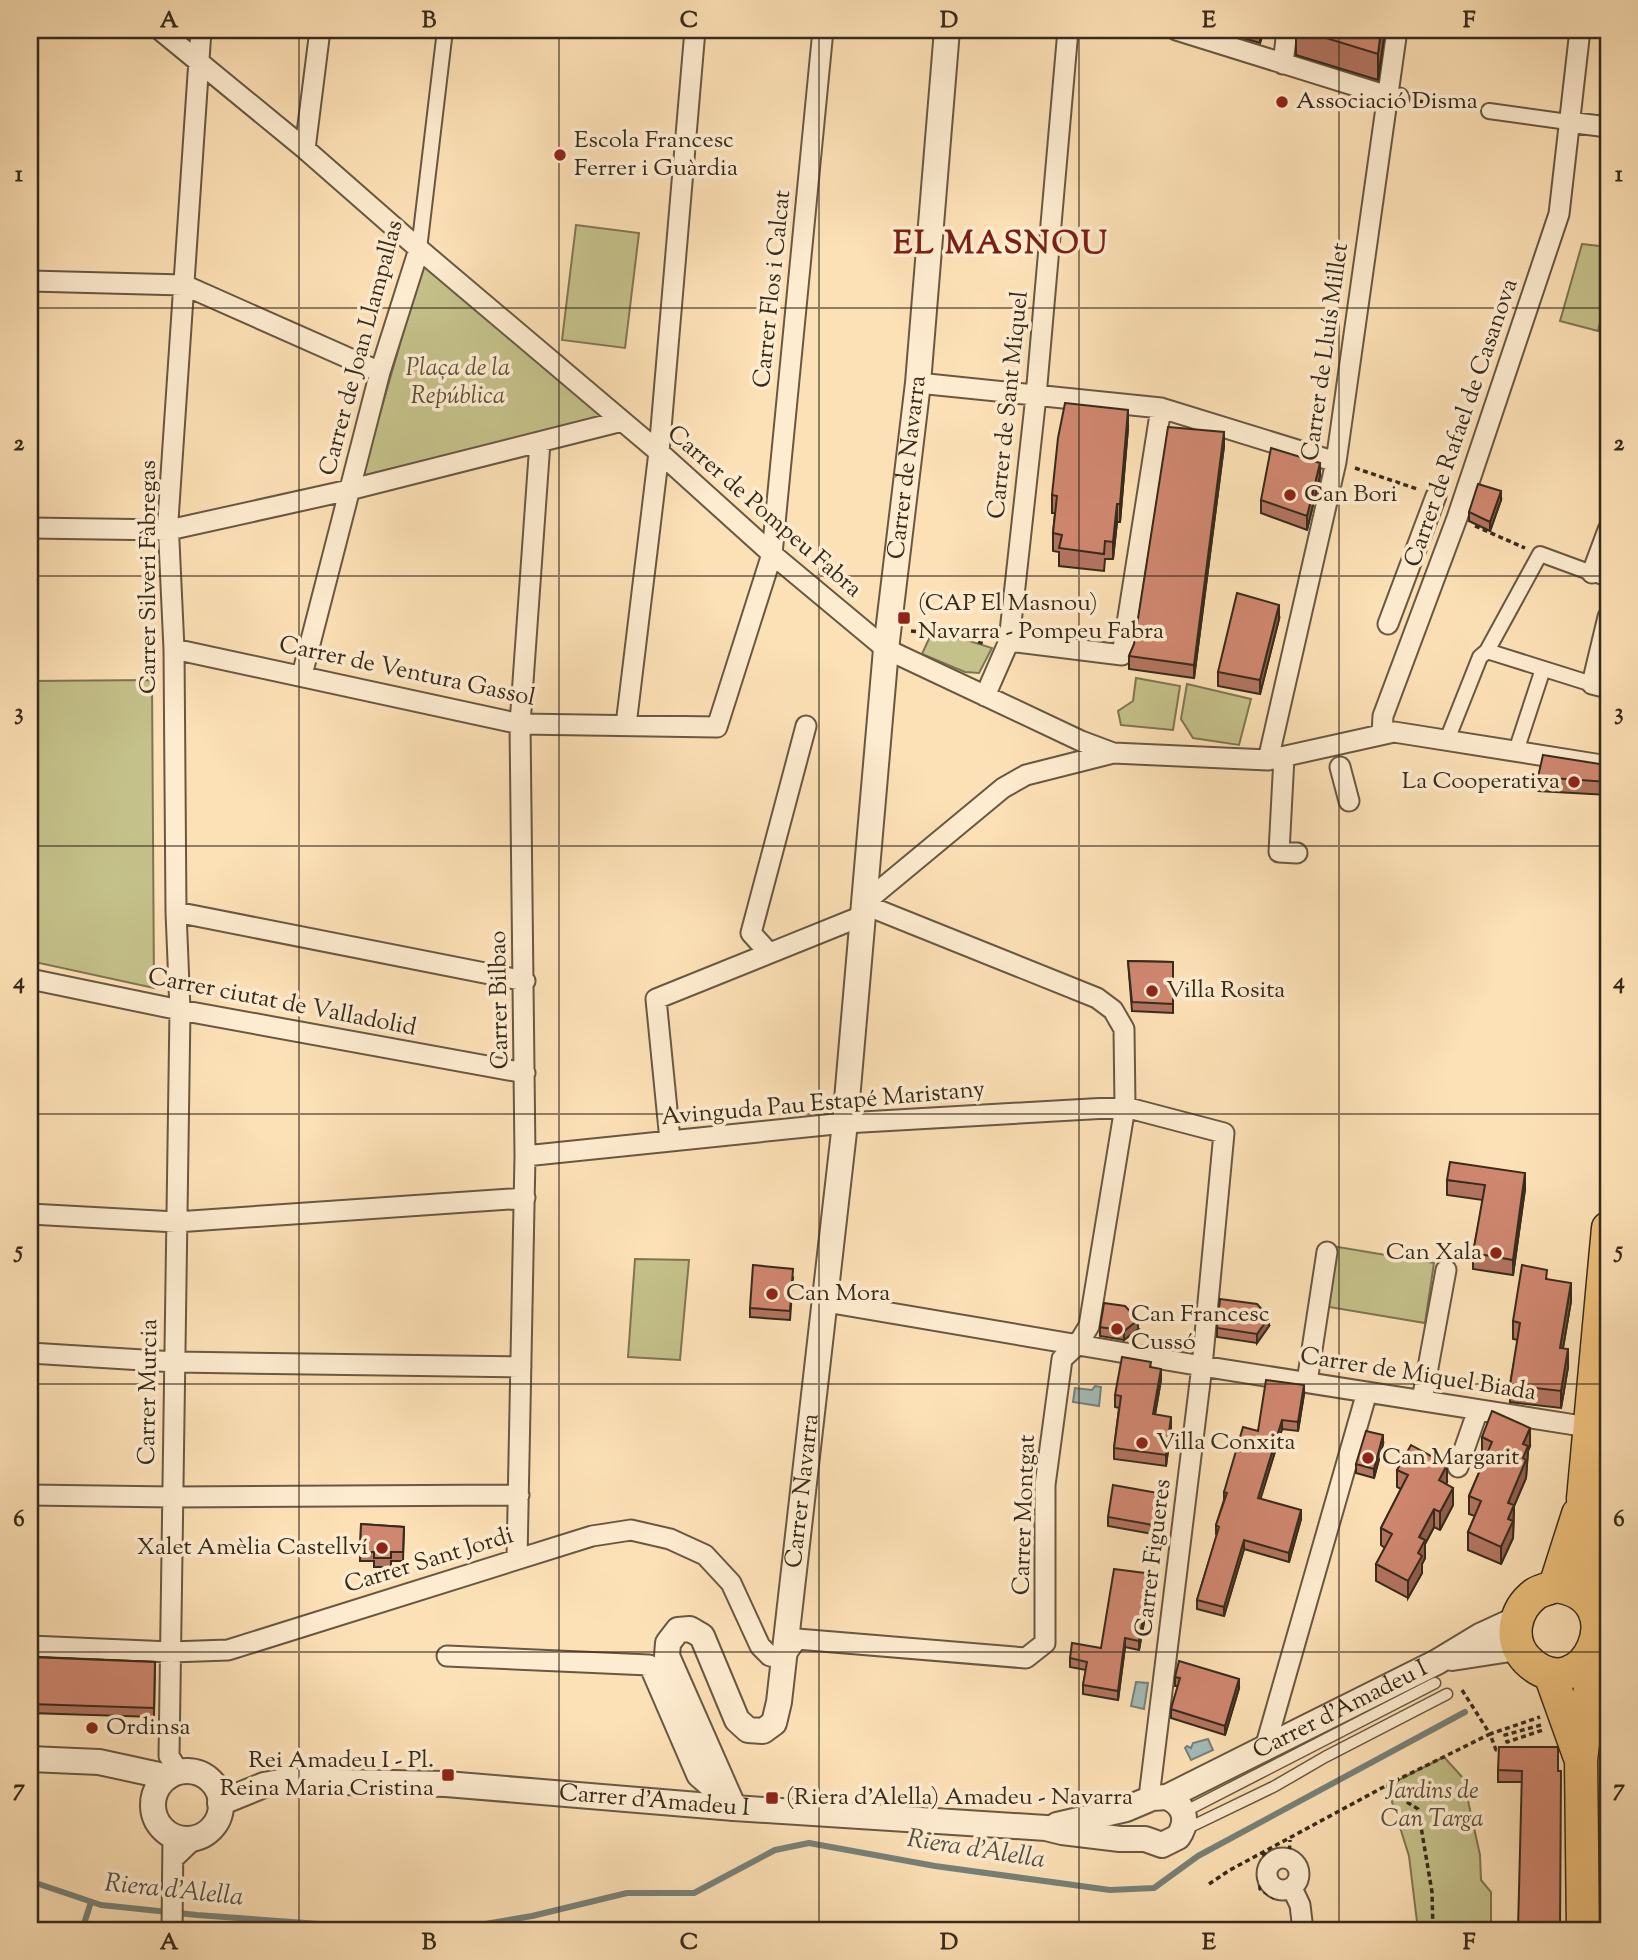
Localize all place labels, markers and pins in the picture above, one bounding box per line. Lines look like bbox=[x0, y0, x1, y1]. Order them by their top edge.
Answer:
place label: Associació Disma bbox=[1296, 85, 1478, 119]
marker: Associació Disma bbox=[1274, 94, 1290, 110]
place label: Escola Francesc Ferrer i Guàrdia bbox=[574, 124, 738, 186]
marker: Escola Francesc Ferrer i Guàrdia bbox=[552, 147, 568, 163]
place label: Can Bori bbox=[1304, 478, 1398, 512]
marker: Can Bori bbox=[1282, 487, 1298, 503]
place label: (CAP El Masnou) Navarra - Pompeu Fabra bbox=[918, 587, 1164, 649]
marker: (CAP El Masnou) Navarra - Pompeu Fabra bbox=[896, 610, 912, 626]
place label: La Cooperativa bbox=[1402, 765, 1560, 799]
marker: La Cooperativa bbox=[1566, 774, 1582, 790]
place label: Villa Rosita bbox=[1166, 974, 1285, 1008]
marker: Villa Rosita bbox=[1144, 983, 1160, 999]
place label: Can Xala bbox=[1386, 1236, 1482, 1270]
marker: Can Xala bbox=[1488, 1245, 1504, 1261]
place label: Can Mora bbox=[786, 1277, 890, 1311]
marker: Can Mora bbox=[764, 1286, 780, 1302]
place label: Can Francesc Cussó bbox=[1131, 1298, 1270, 1360]
marker: Can Francesc Cussó bbox=[1109, 1321, 1125, 1337]
place label: Villa Conxita bbox=[1156, 1426, 1295, 1460]
marker: Villa Conxita bbox=[1134, 1435, 1150, 1451]
place label: Can Margarit bbox=[1382, 1441, 1520, 1475]
marker: Can Margarit bbox=[1360, 1450, 1376, 1466]
place label: Xalet Amèlia Castellví bbox=[137, 1531, 368, 1565]
marker: Xalet Amèlia Castellví bbox=[374, 1540, 390, 1556]
place label: Ordinsa bbox=[106, 1711, 191, 1745]
marker: Ordinsa bbox=[84, 1720, 100, 1736]
place label: Rei Amadeu I - Pl. Reina Maria Cristina bbox=[220, 1744, 434, 1806]
marker: Rei Amadeu I - Pl. Reina Maria Cristina bbox=[440, 1767, 456, 1783]
place label: (Riera d'Alella) Amadeu - Navarra bbox=[786, 1781, 1133, 1815]
marker: (Riera d'Alella) Amadeu - Navarra bbox=[764, 1790, 780, 1806]

